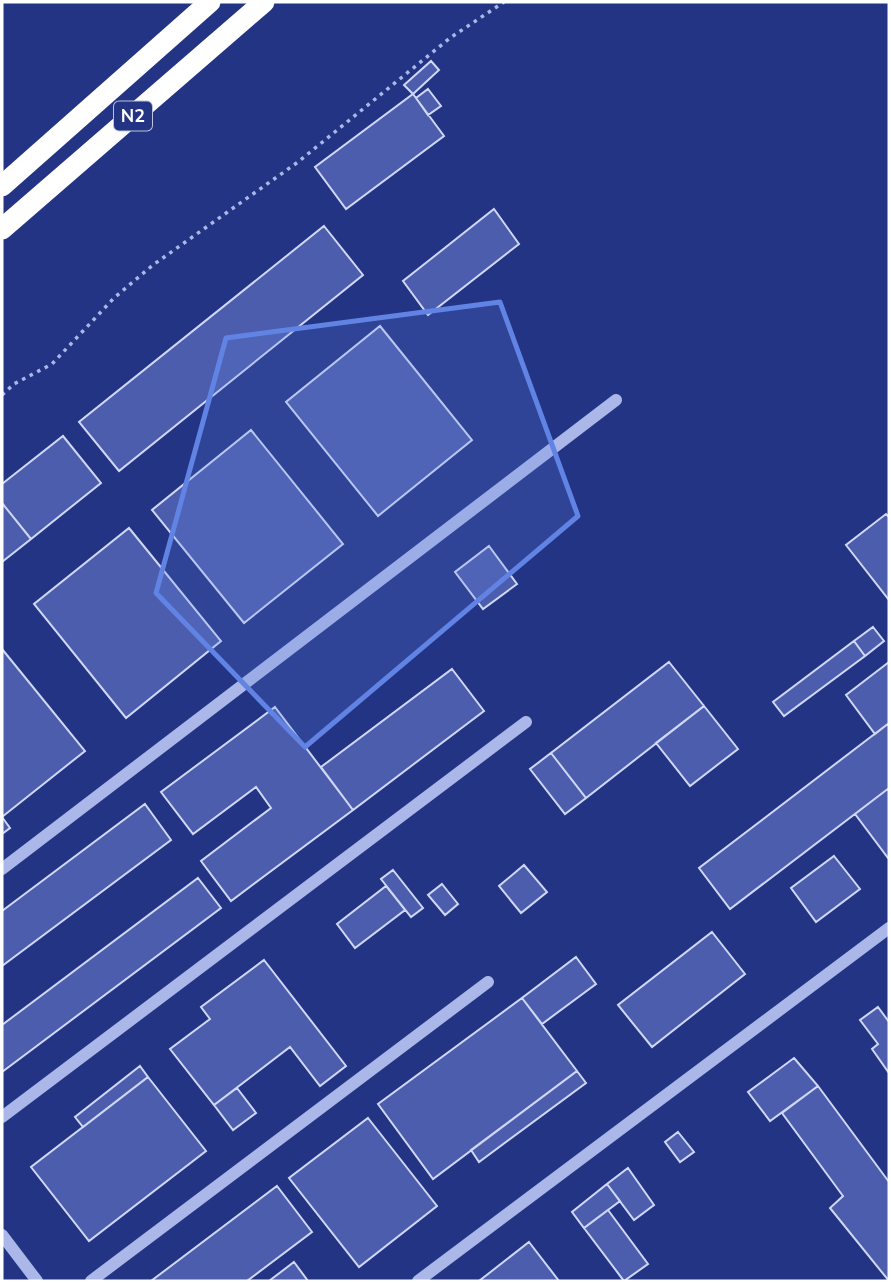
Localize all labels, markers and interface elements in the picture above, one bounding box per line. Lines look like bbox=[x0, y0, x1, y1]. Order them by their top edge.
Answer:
road number: N2 bbox=[114, 102, 152, 131]

